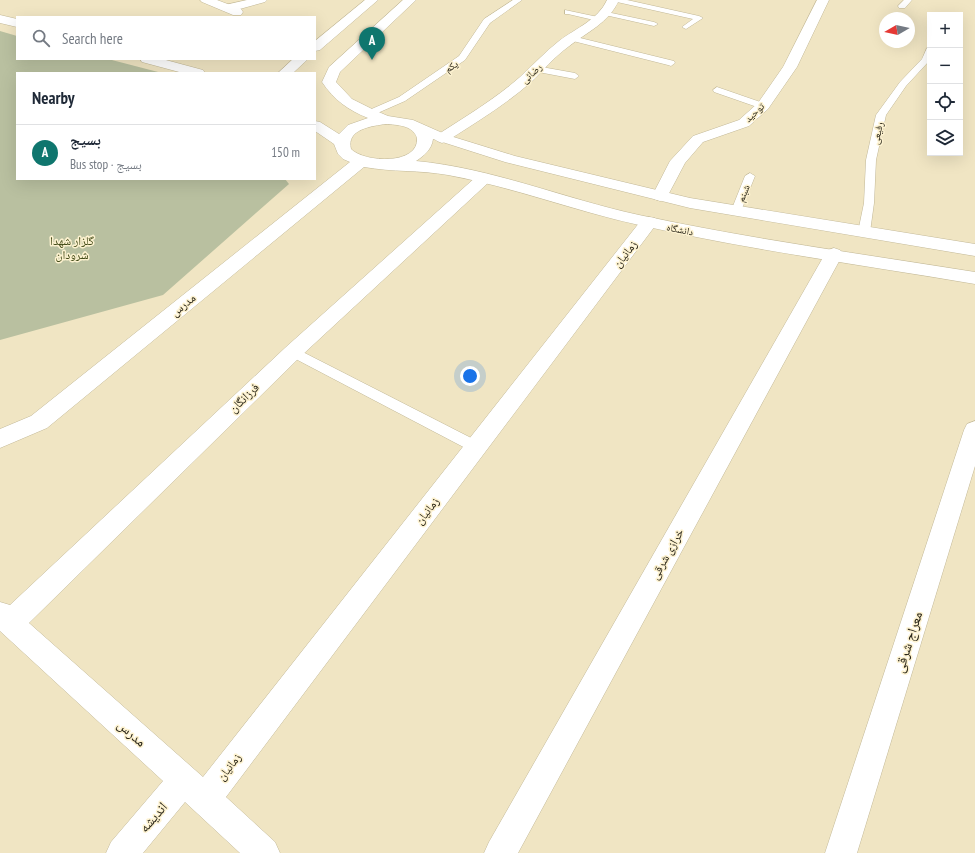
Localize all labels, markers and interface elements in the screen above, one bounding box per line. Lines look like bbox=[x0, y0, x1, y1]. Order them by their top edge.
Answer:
north arrow bbox=[879, 12, 915, 48]
map controls bbox=[927, 12, 963, 156]
button: + bbox=[927, 12, 963, 48]
search box bbox=[16, 16, 316, 60]
icon: search bbox=[30, 27, 52, 49]
pin: A bbox=[359, 27, 385, 60]
text: Search here bbox=[62, 29, 123, 48]
button: − bbox=[927, 48, 963, 84]
street label: یکم bbox=[442, 57, 461, 76]
street label: رضائی bbox=[518, 60, 545, 86]
button: locate bbox=[927, 84, 963, 120]
text: Nearby bbox=[32, 87, 75, 109]
street label: توحید bbox=[742, 100, 767, 125]
button: layers bbox=[927, 120, 963, 156]
street label: رفیعی bbox=[869, 121, 886, 146]
text: بسیج bbox=[70, 130, 101, 149]
text: A bbox=[42, 144, 48, 161]
text: 150 m bbox=[271, 144, 300, 161]
text: Bus stop · بسیج bbox=[70, 156, 142, 173]
street label: شبنم bbox=[734, 182, 754, 204]
street label: دانشگاه bbox=[665, 221, 694, 238]
park label: گلزار شهدا شرودان bbox=[50, 233, 94, 262]
street label: زمانیان bbox=[609, 237, 640, 271]
street label: مدرس bbox=[167, 290, 198, 319]
your location bbox=[460, 366, 480, 386]
street label: فرزانگان bbox=[225, 380, 262, 416]
street label: زمانیان bbox=[411, 494, 442, 528]
street label: خرازی شرقی bbox=[646, 525, 687, 582]
street label: معراج شرقی bbox=[890, 609, 927, 675]
street label: مدرس bbox=[114, 715, 150, 751]
street label: زمانیان bbox=[213, 750, 244, 784]
street label: اندیشه bbox=[135, 798, 171, 836]

